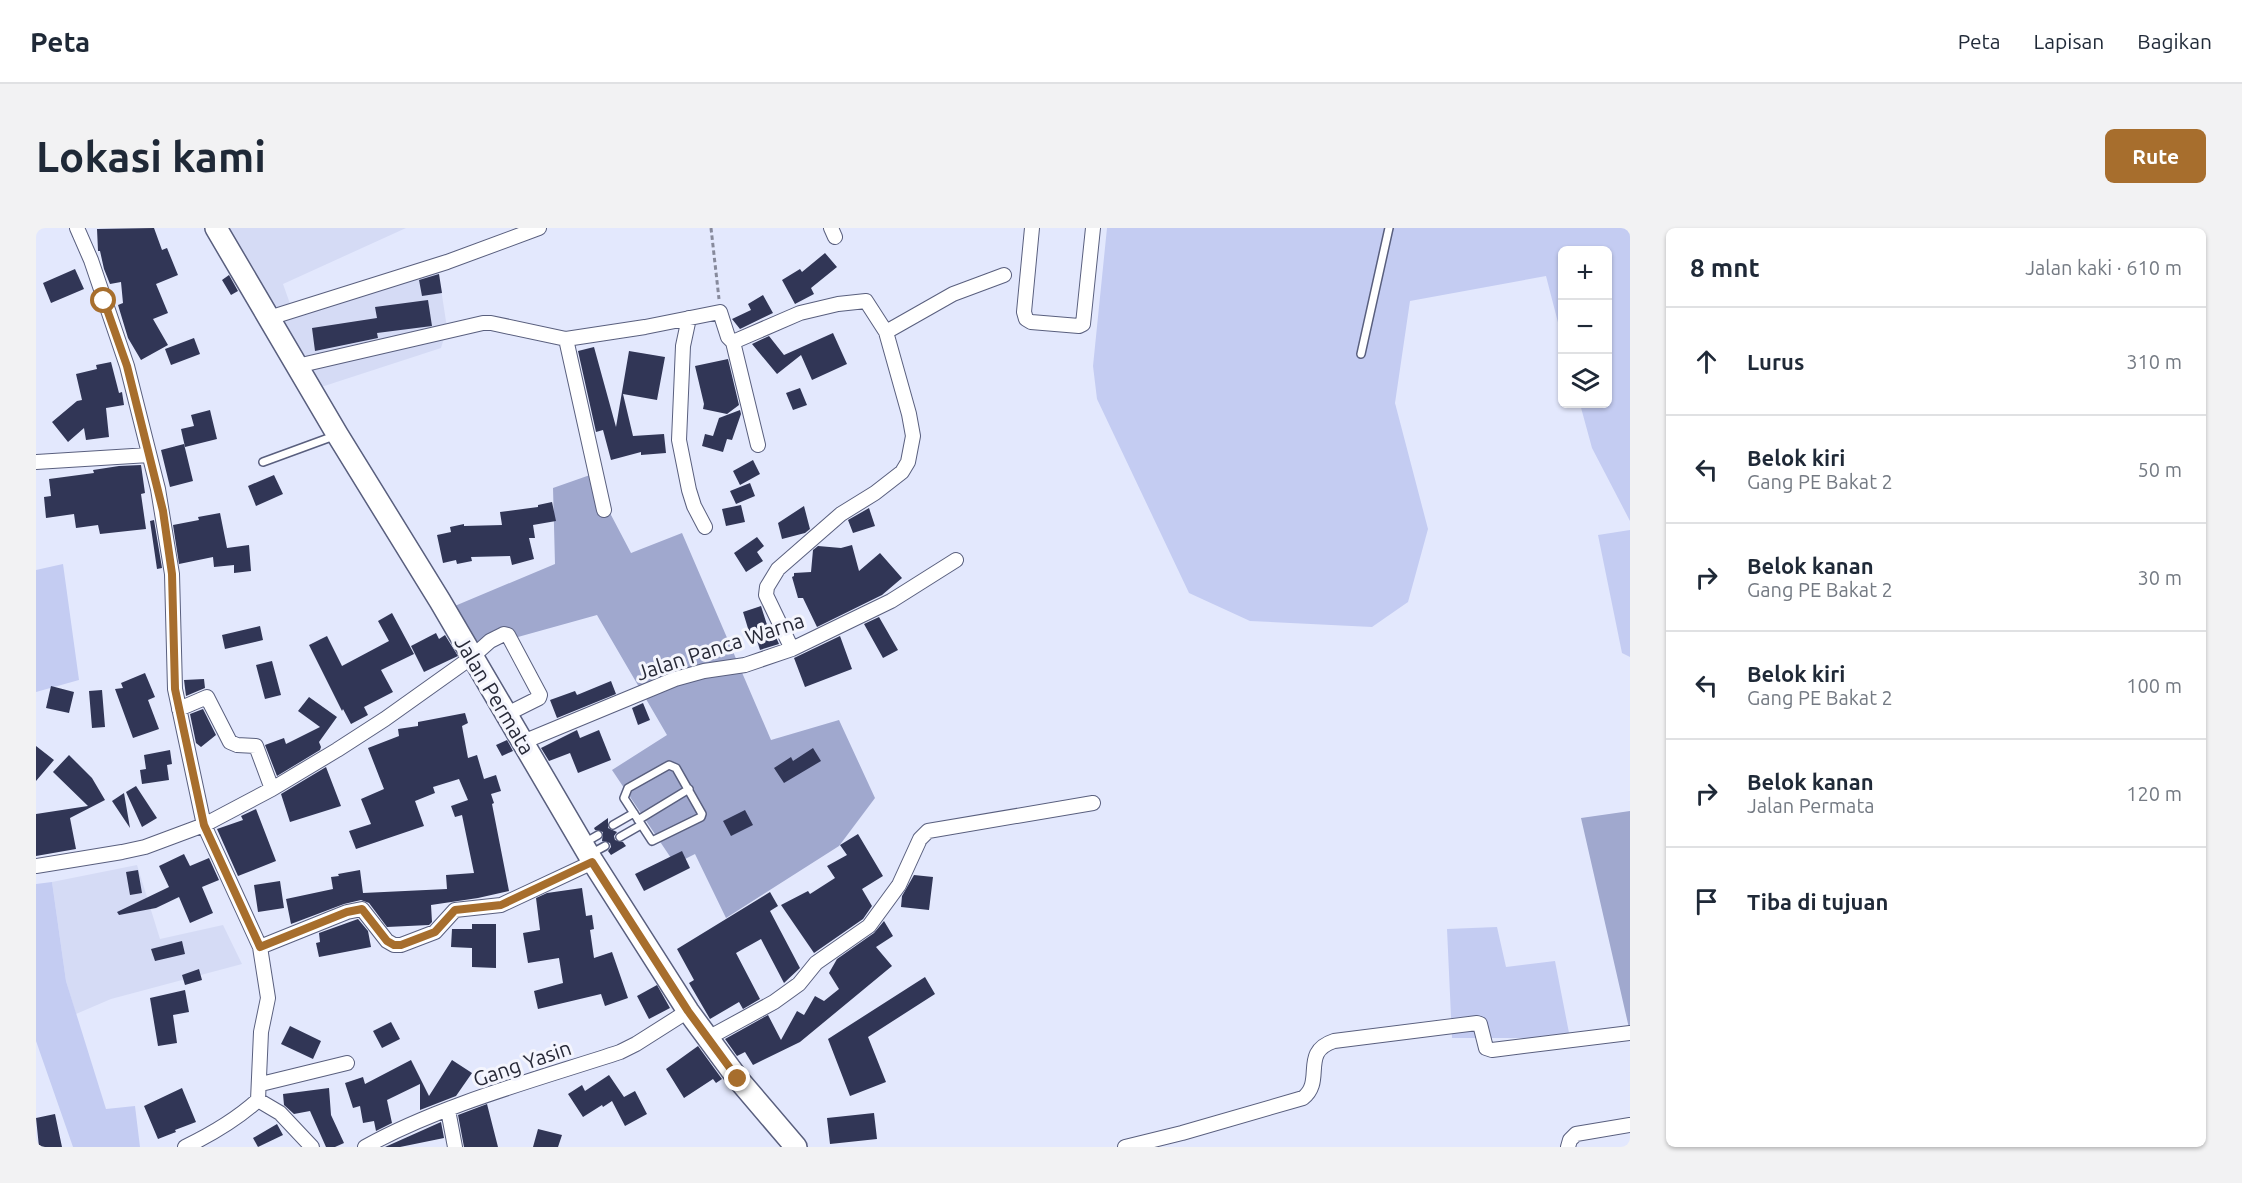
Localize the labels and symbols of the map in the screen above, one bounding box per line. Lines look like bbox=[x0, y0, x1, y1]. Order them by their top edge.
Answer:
route start bbox=[90, 287, 116, 313]
street label: Jalan Panca Warna bbox=[633, 608, 807, 684]
street label: Jalan Permata bbox=[450, 631, 540, 759]
street label: Gang Yasin bbox=[470, 1035, 574, 1091]
route end bbox=[724, 1065, 750, 1091]

